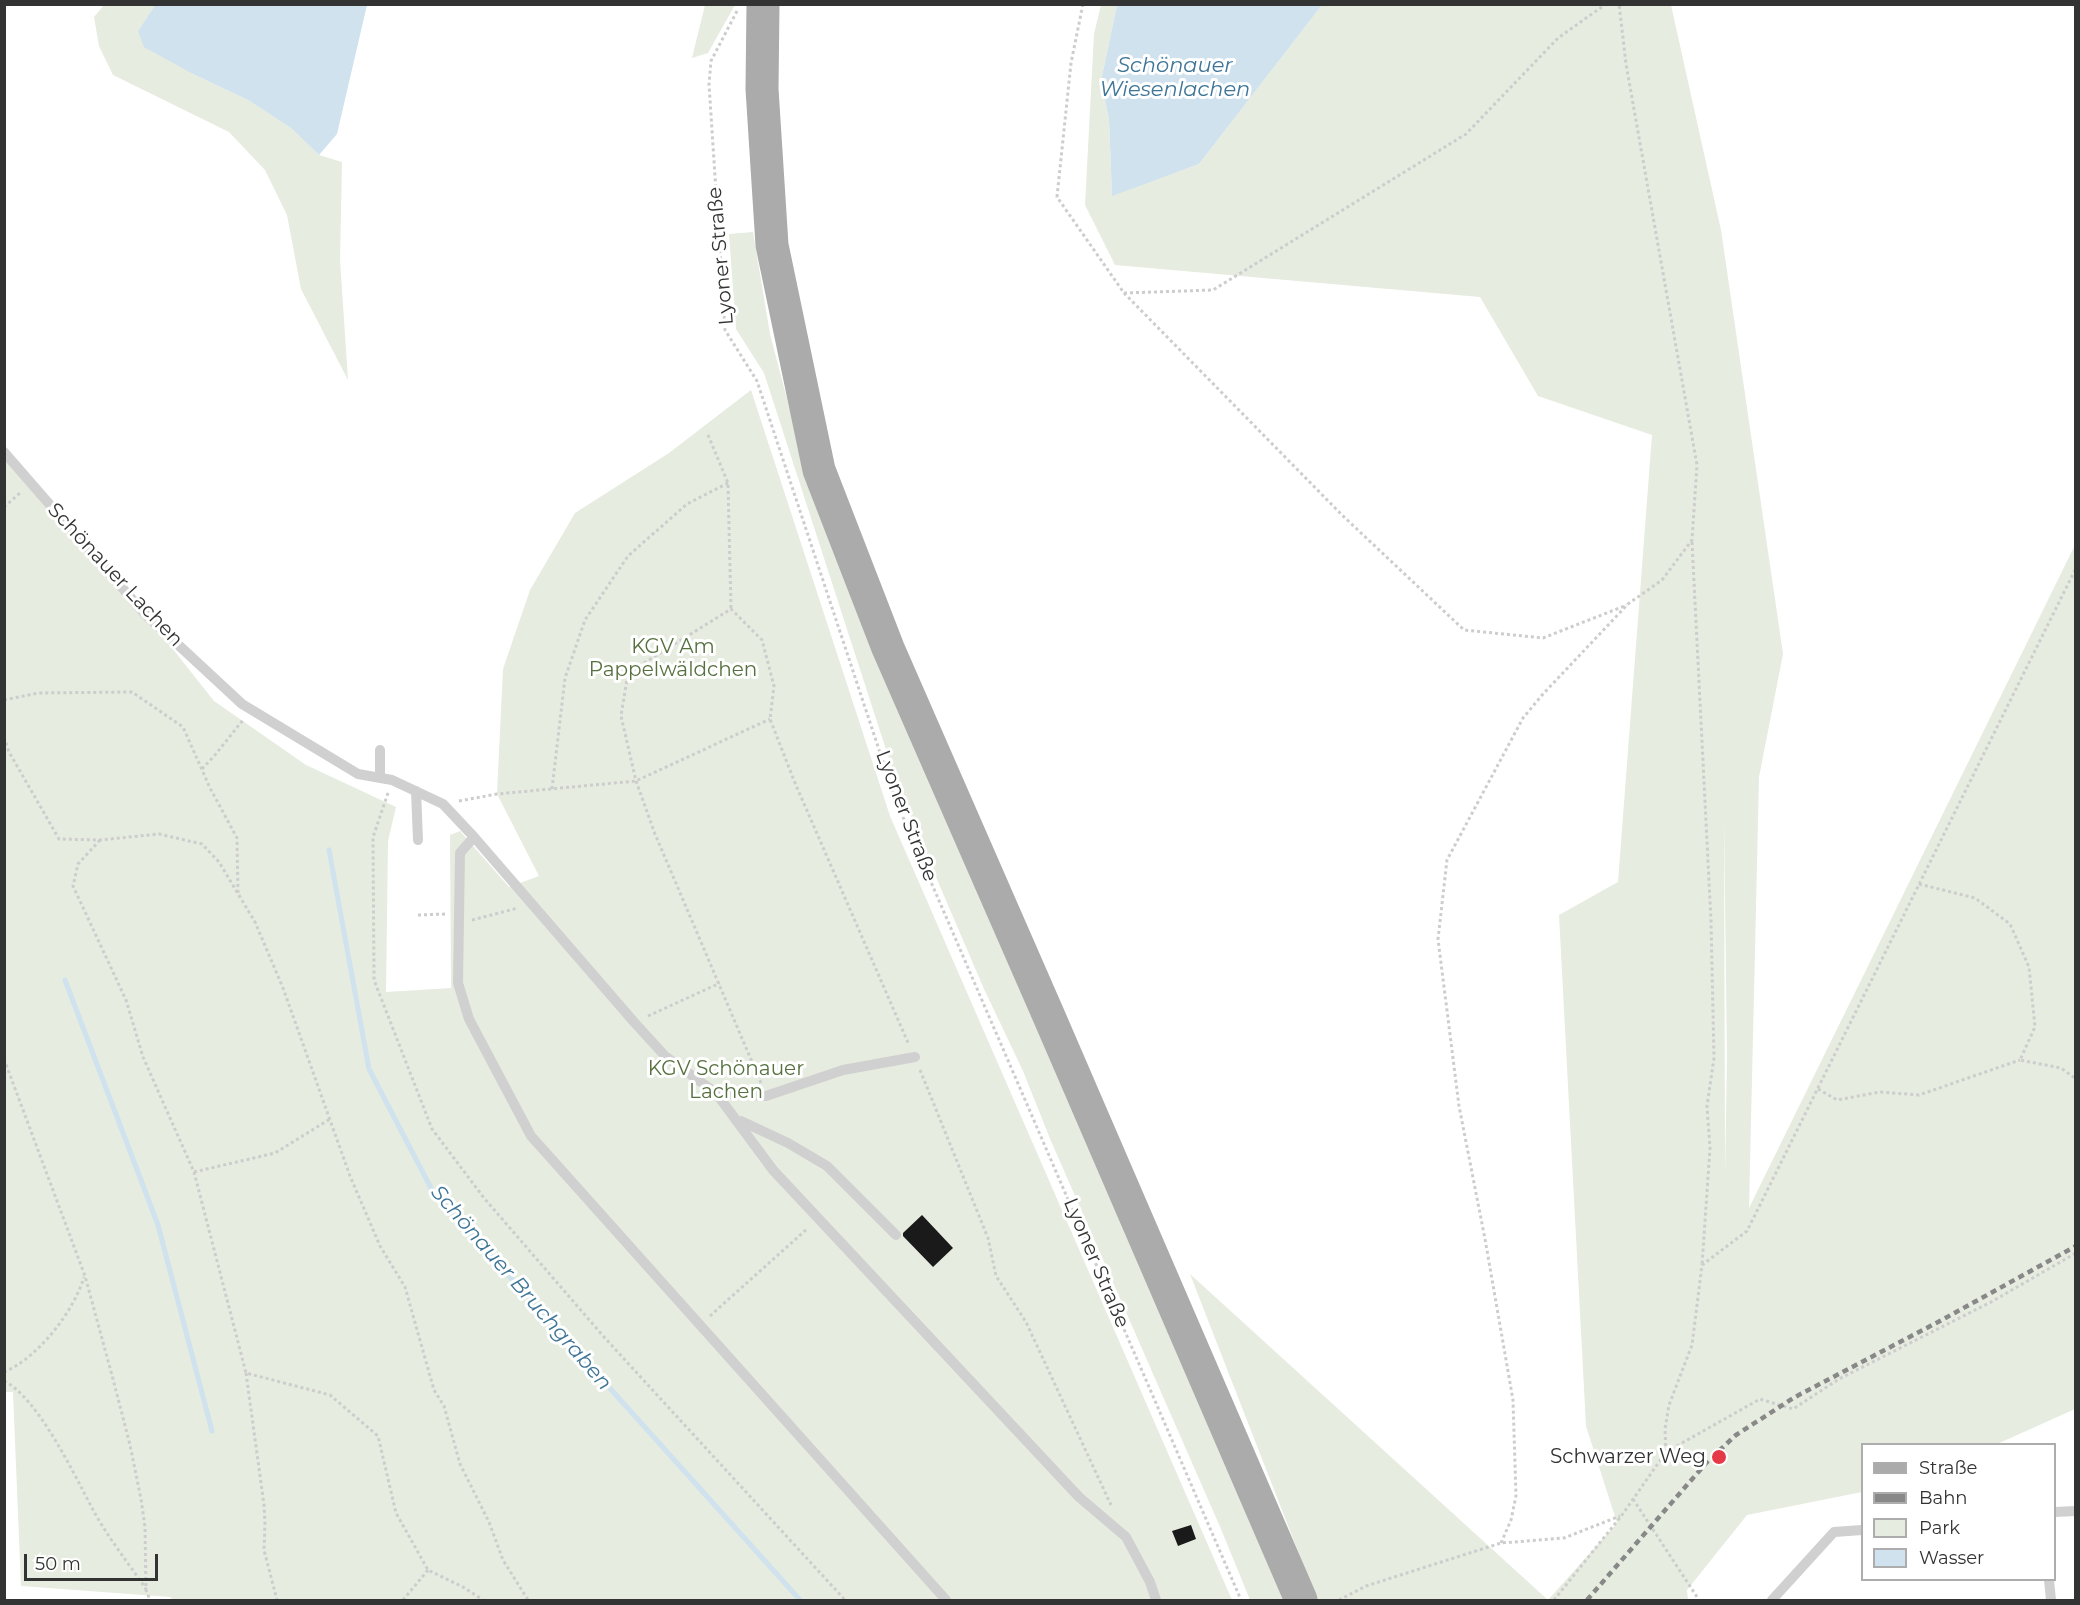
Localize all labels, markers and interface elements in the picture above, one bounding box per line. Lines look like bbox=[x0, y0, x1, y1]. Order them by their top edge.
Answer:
water label: Schönauer Wiesenlachen bbox=[1100, 53, 1250, 103]
street label: Lyoner Straße bbox=[703, 186, 739, 326]
street label: Schönauer Lachen bbox=[42, 498, 188, 652]
park label: KGV Am Pappelwäldchen bbox=[589, 635, 757, 682]
street label: Lyoner Straße bbox=[870, 747, 942, 885]
park label: KGV Schönauer Lachen bbox=[648, 1057, 804, 1104]
water label: Schönauer Bruchgraben bbox=[425, 1180, 617, 1396]
street label: Lyoner Straße bbox=[1058, 1195, 1134, 1331]
legend bbox=[1861, 1443, 2056, 1581]
place label: Schwarzer Weg bbox=[1550, 1445, 1706, 1469]
marker: Schwarzer Weg bbox=[1710, 1448, 1728, 1466]
text: Straße bbox=[1919, 1457, 1977, 1479]
text: Bahn bbox=[1919, 1487, 1968, 1509]
text: Park bbox=[1919, 1517, 1960, 1539]
scale bar bbox=[27, 1542, 160, 1580]
text: Wasser bbox=[1919, 1547, 1984, 1569]
text: 50 m bbox=[35, 1553, 81, 1575]

